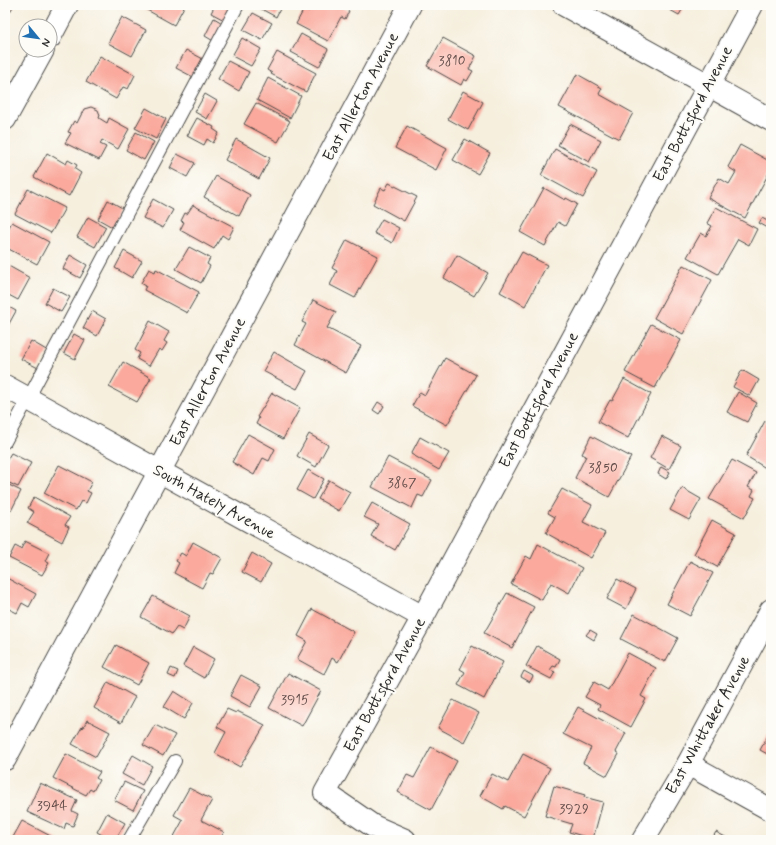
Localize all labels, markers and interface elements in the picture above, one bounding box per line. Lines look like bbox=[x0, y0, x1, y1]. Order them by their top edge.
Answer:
north arrow bbox=[18, 18, 58, 58]
street label: East Allerton Avenue bbox=[318, 29, 404, 165]
text: N bbox=[38, 36, 54, 49]
street label: East Bottsford Avenue bbox=[648, 42, 740, 187]
house number: 3810 bbox=[438, 52, 466, 70]
street label: East Allerton Avenue bbox=[165, 314, 251, 450]
street label: East Bottsford Avenue bbox=[494, 328, 586, 473]
house number: 3850 bbox=[588, 459, 618, 477]
street label: South Hately Avenue bbox=[149, 460, 279, 545]
house number: 3867 bbox=[387, 474, 417, 492]
street label: East Bottsford Avenue bbox=[339, 614, 433, 757]
street label: East Whittaker Avenue bbox=[661, 651, 755, 798]
house number: 3915 bbox=[281, 691, 309, 709]
house number: 3944 bbox=[36, 797, 68, 815]
house number: 3929 bbox=[559, 800, 589, 818]

